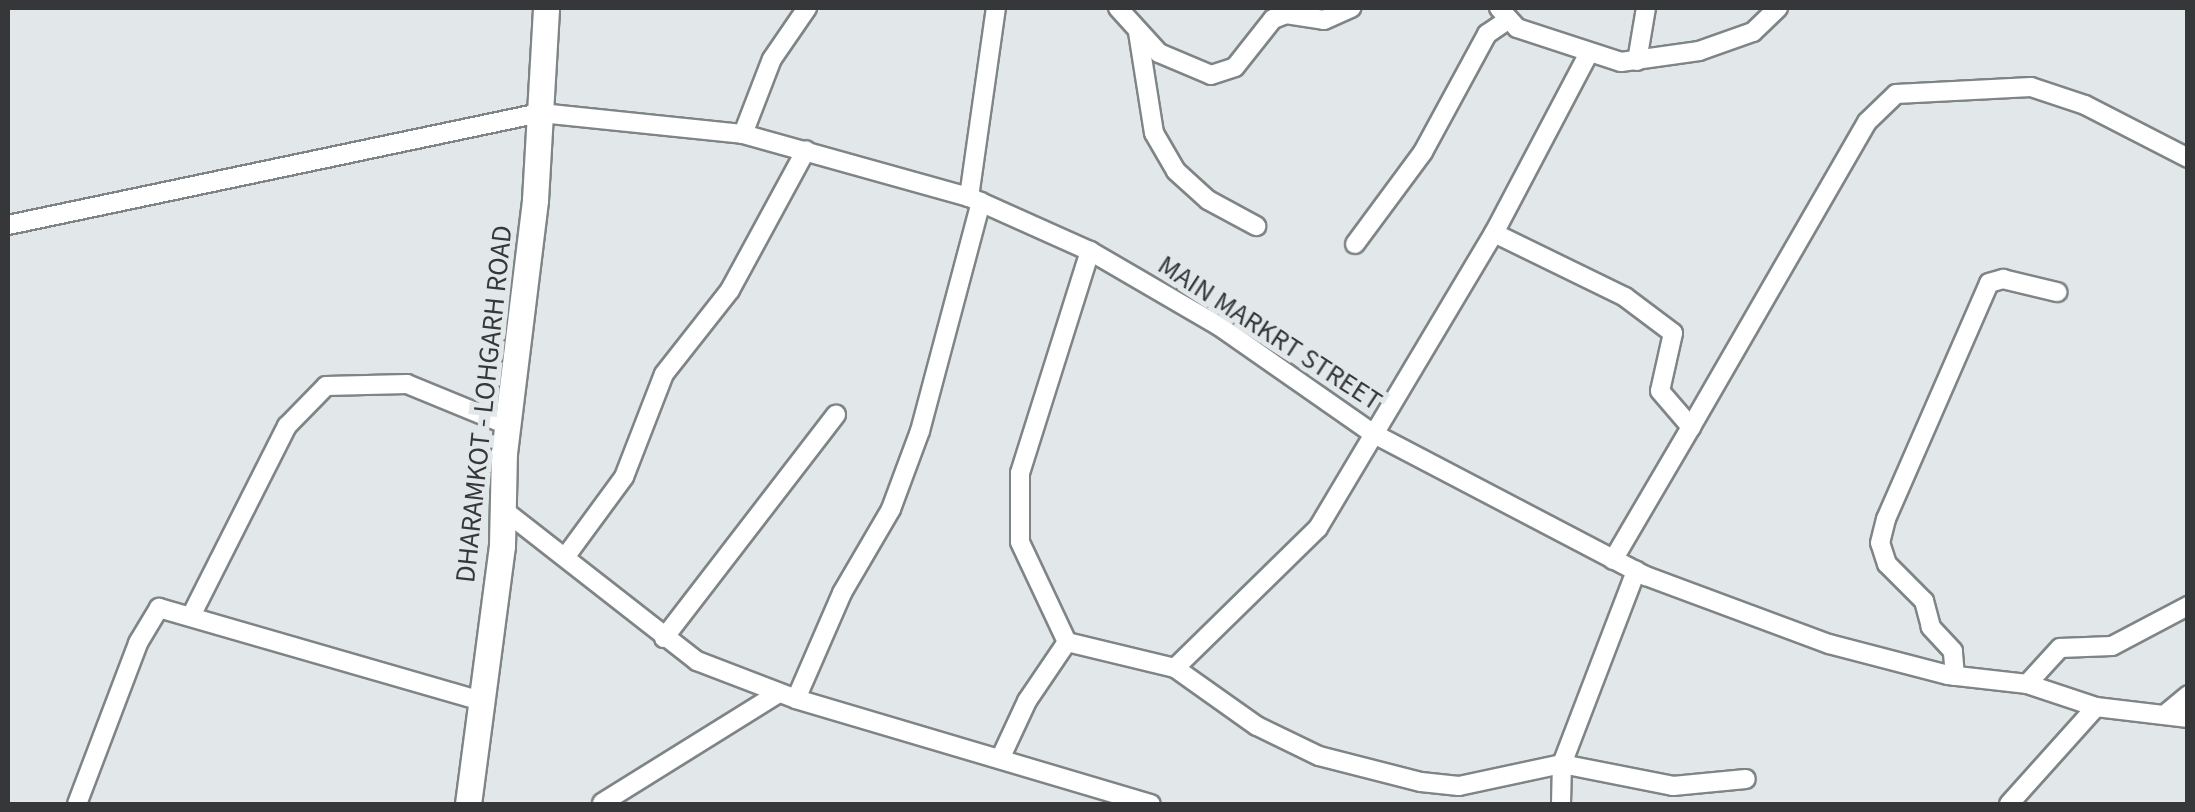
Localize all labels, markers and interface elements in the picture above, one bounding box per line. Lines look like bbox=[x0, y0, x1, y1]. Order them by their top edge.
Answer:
street label: DHARAMKOT - LOHGARH ROAD bbox=[449, 224, 519, 584]
street label: MAIN MARKRT STREET bbox=[1152, 248, 1388, 418]

